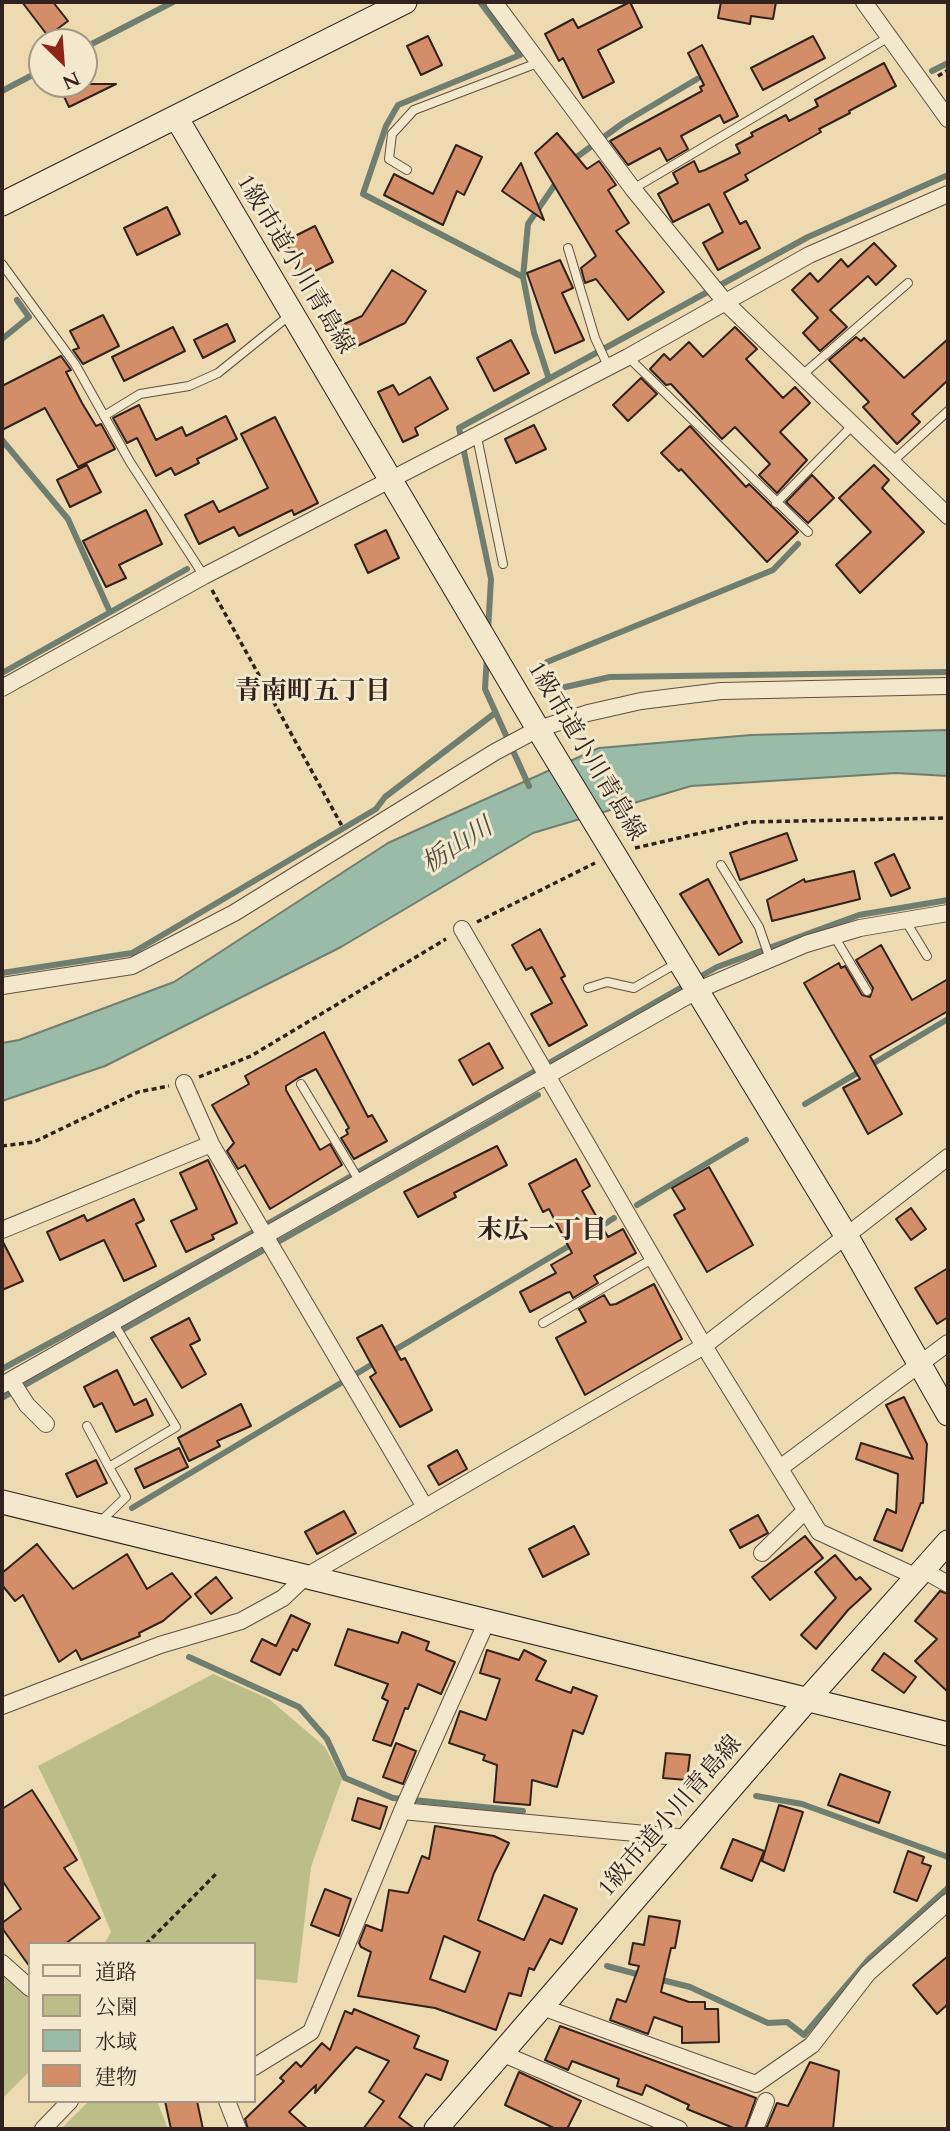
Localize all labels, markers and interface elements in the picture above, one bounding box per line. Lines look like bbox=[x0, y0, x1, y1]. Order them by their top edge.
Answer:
north arrow bbox=[28, 28, 98, 98]
text: N bbox=[58, 65, 84, 95]
street label: 1級市道小川青島線 bbox=[229, 170, 359, 360]
street label: 1級市道小川青島線 bbox=[520, 657, 650, 847]
district label: 青南町五丁目 bbox=[235, 677, 391, 709]
water label: 栃山川 bbox=[417, 813, 499, 881]
district label: 末広一丁目 bbox=[477, 1216, 607, 1248]
street label: 1級市道小川青島線 bbox=[593, 1730, 749, 1904]
legend bbox=[28, 1942, 256, 2103]
text: 道路 bbox=[95, 1958, 137, 1987]
text: 公園 bbox=[95, 1993, 137, 2022]
text: 水域 bbox=[95, 2028, 137, 2057]
text: 建物 bbox=[95, 2063, 137, 2092]

